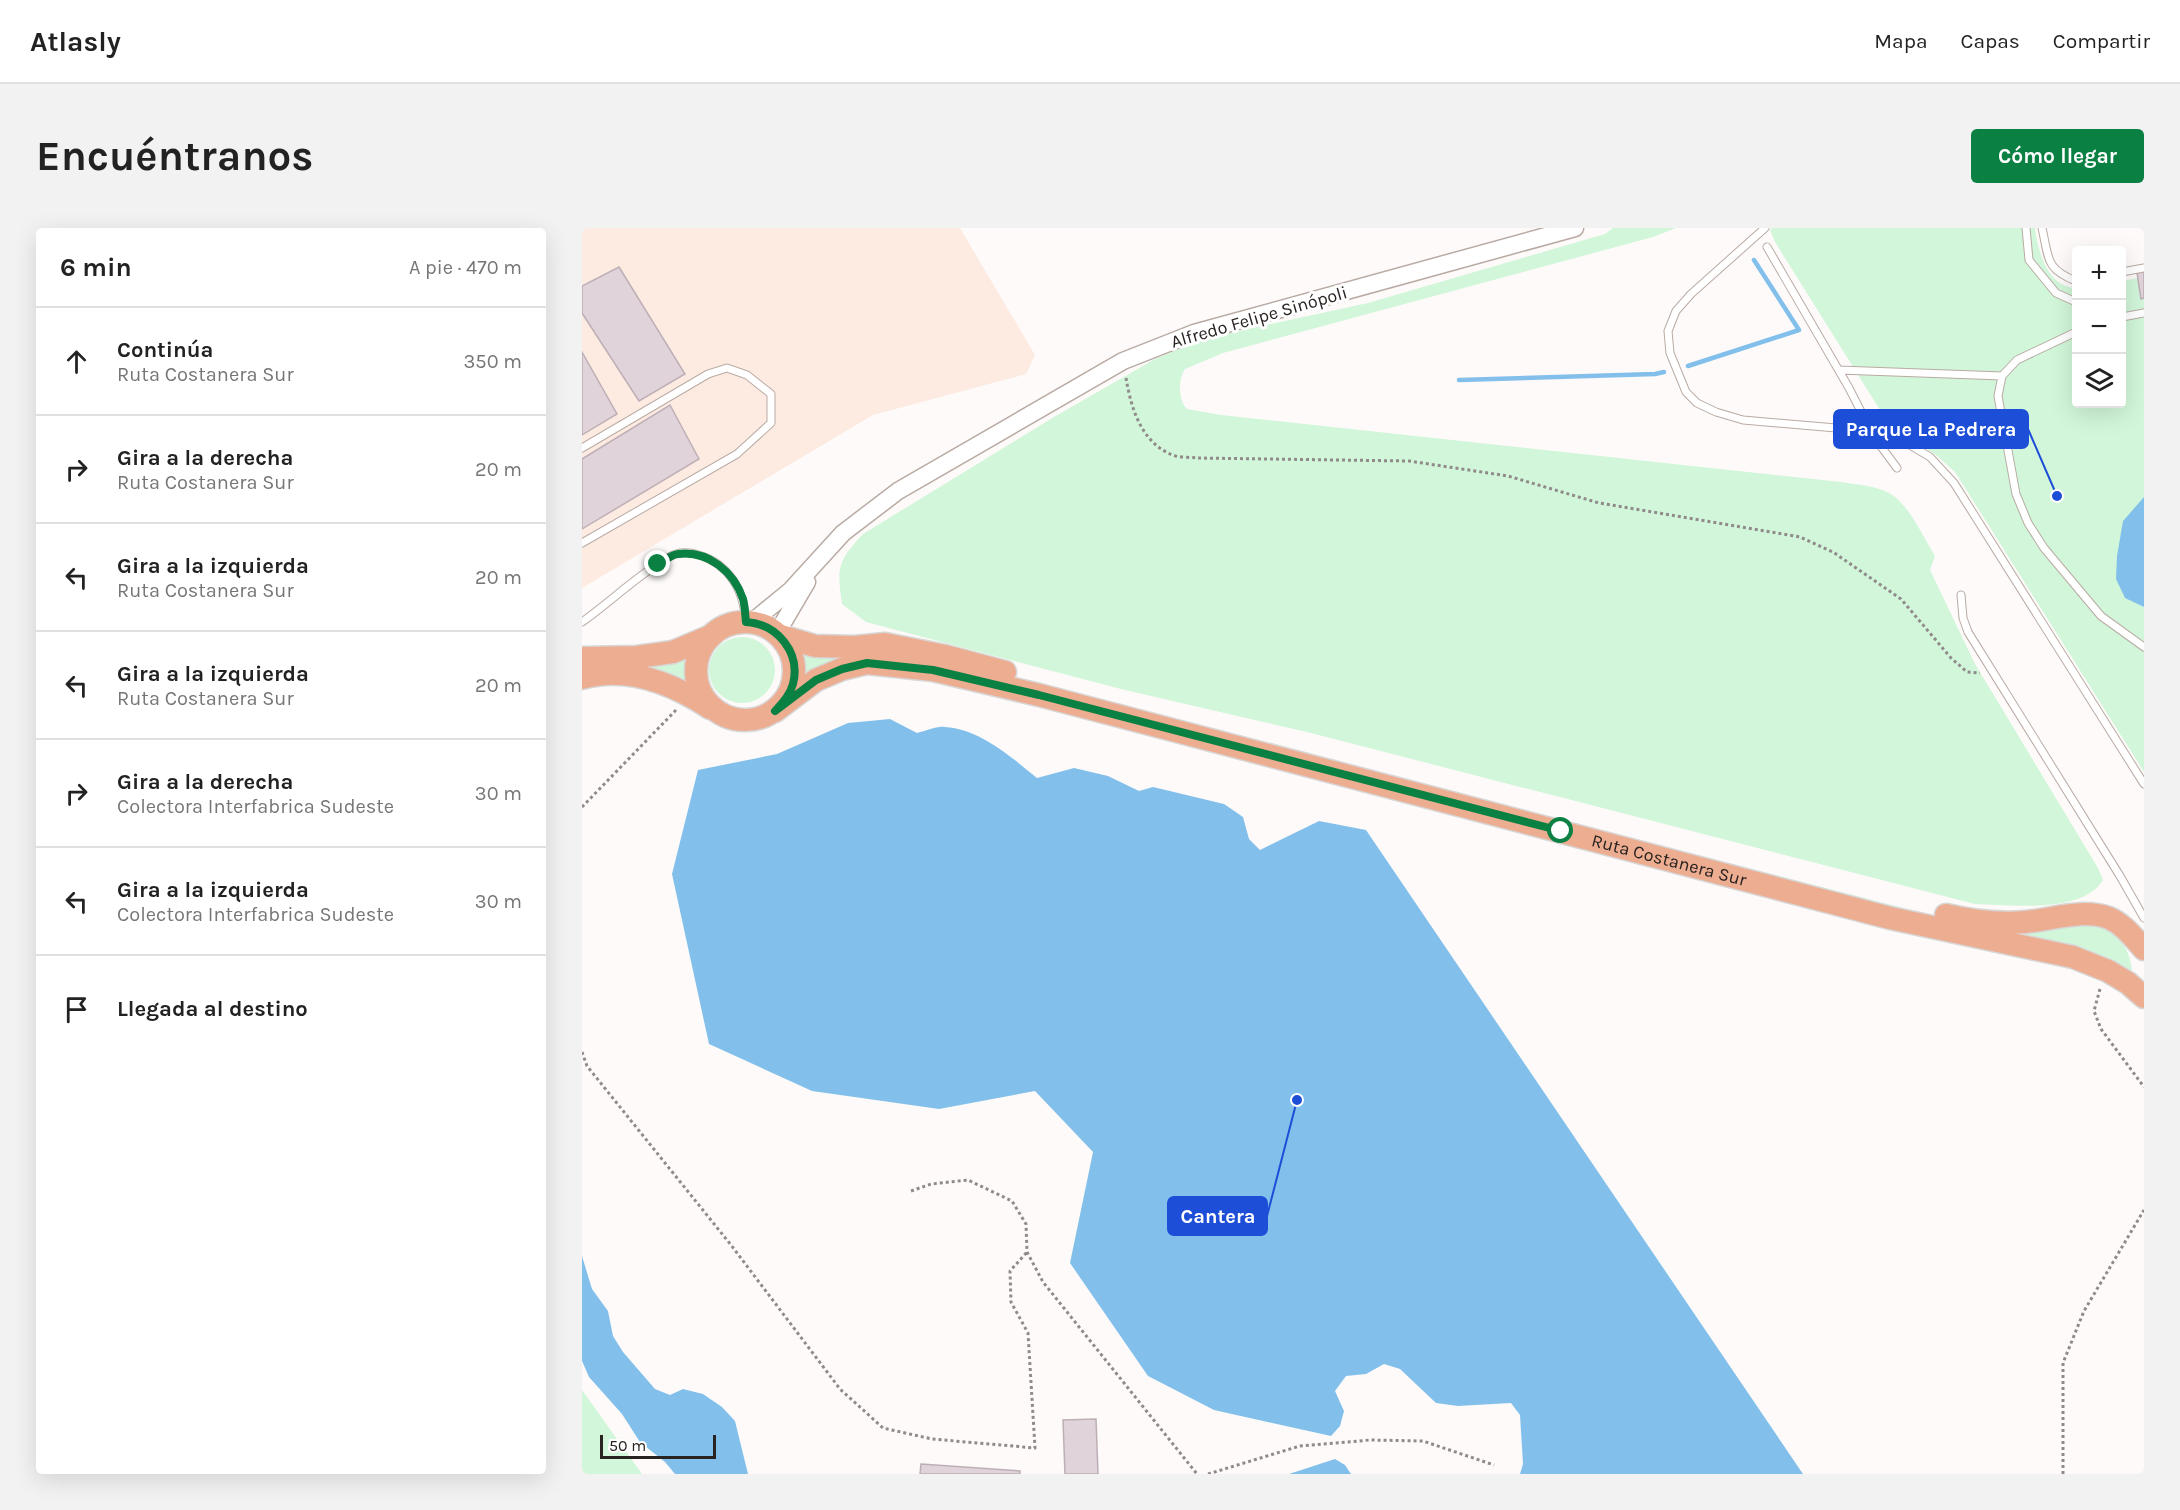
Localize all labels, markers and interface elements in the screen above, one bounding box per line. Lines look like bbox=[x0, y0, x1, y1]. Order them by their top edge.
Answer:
text: Atlasly bbox=[30, 25, 121, 58]
text: Mapa bbox=[1874, 29, 1928, 53]
text: Capas bbox=[1961, 29, 2020, 53]
text: Compartir bbox=[2053, 29, 2150, 53]
button: Cómo llegar bbox=[1971, 129, 2144, 183]
text: Encuéntranos bbox=[36, 131, 314, 181]
map controls bbox=[2072, 246, 2126, 408]
button: + bbox=[2072, 246, 2126, 300]
text: 6 min bbox=[60, 252, 132, 283]
text: A pie · 470 m bbox=[409, 256, 522, 279]
street label: Alfredo Felipe Sinópoli bbox=[1168, 281, 1350, 353]
button: − bbox=[2072, 300, 2126, 354]
text: Continúa bbox=[117, 337, 213, 363]
icon: ahead bbox=[60, 345, 93, 378]
text: 350 m bbox=[464, 350, 522, 373]
button: layers bbox=[2072, 354, 2126, 408]
text: Ruta Costanera Sur bbox=[117, 363, 294, 386]
callout: Parque La Pedrera bbox=[1834, 410, 2028, 448]
text: Parque La Pedrera bbox=[1846, 418, 2016, 441]
text: Gira a la derecha bbox=[117, 445, 293, 471]
icon: right bbox=[60, 453, 93, 486]
text: 20 m bbox=[475, 458, 522, 481]
text: Ruta Costanera Sur bbox=[117, 471, 294, 494]
route end bbox=[644, 550, 670, 576]
text: Gira a la izquierda bbox=[117, 553, 309, 579]
icon: left bbox=[60, 561, 93, 594]
text: 20 m bbox=[475, 566, 522, 589]
text: Ruta Costanera Sur bbox=[117, 579, 294, 602]
text: Gira a la izquierda bbox=[117, 661, 309, 687]
icon: left bbox=[60, 669, 93, 702]
text: 20 m bbox=[475, 674, 522, 697]
text: Ruta Costanera Sur bbox=[117, 687, 294, 710]
text: Gira a la derecha bbox=[117, 769, 293, 795]
icon: right bbox=[60, 777, 93, 810]
text: 30 m bbox=[475, 782, 522, 805]
text: Colectora Interfabrica Sudeste bbox=[117, 795, 394, 818]
route start bbox=[1547, 817, 1573, 843]
street label: Ruta Costanera Sur bbox=[1589, 829, 1749, 891]
text: Gira a la izquierda bbox=[117, 877, 309, 903]
icon: left bbox=[60, 885, 93, 918]
text: 30 m bbox=[475, 890, 522, 913]
text: Colectora Interfabrica Sudeste bbox=[117, 903, 394, 926]
icon: arrive bbox=[60, 993, 93, 1026]
text: Llegada al destino bbox=[117, 996, 308, 1022]
callout: Cantera bbox=[1168, 1197, 1267, 1235]
text: Cantera bbox=[1181, 1205, 1255, 1228]
scale bar bbox=[600, 1432, 716, 1460]
text: 50 m bbox=[609, 1436, 646, 1455]

